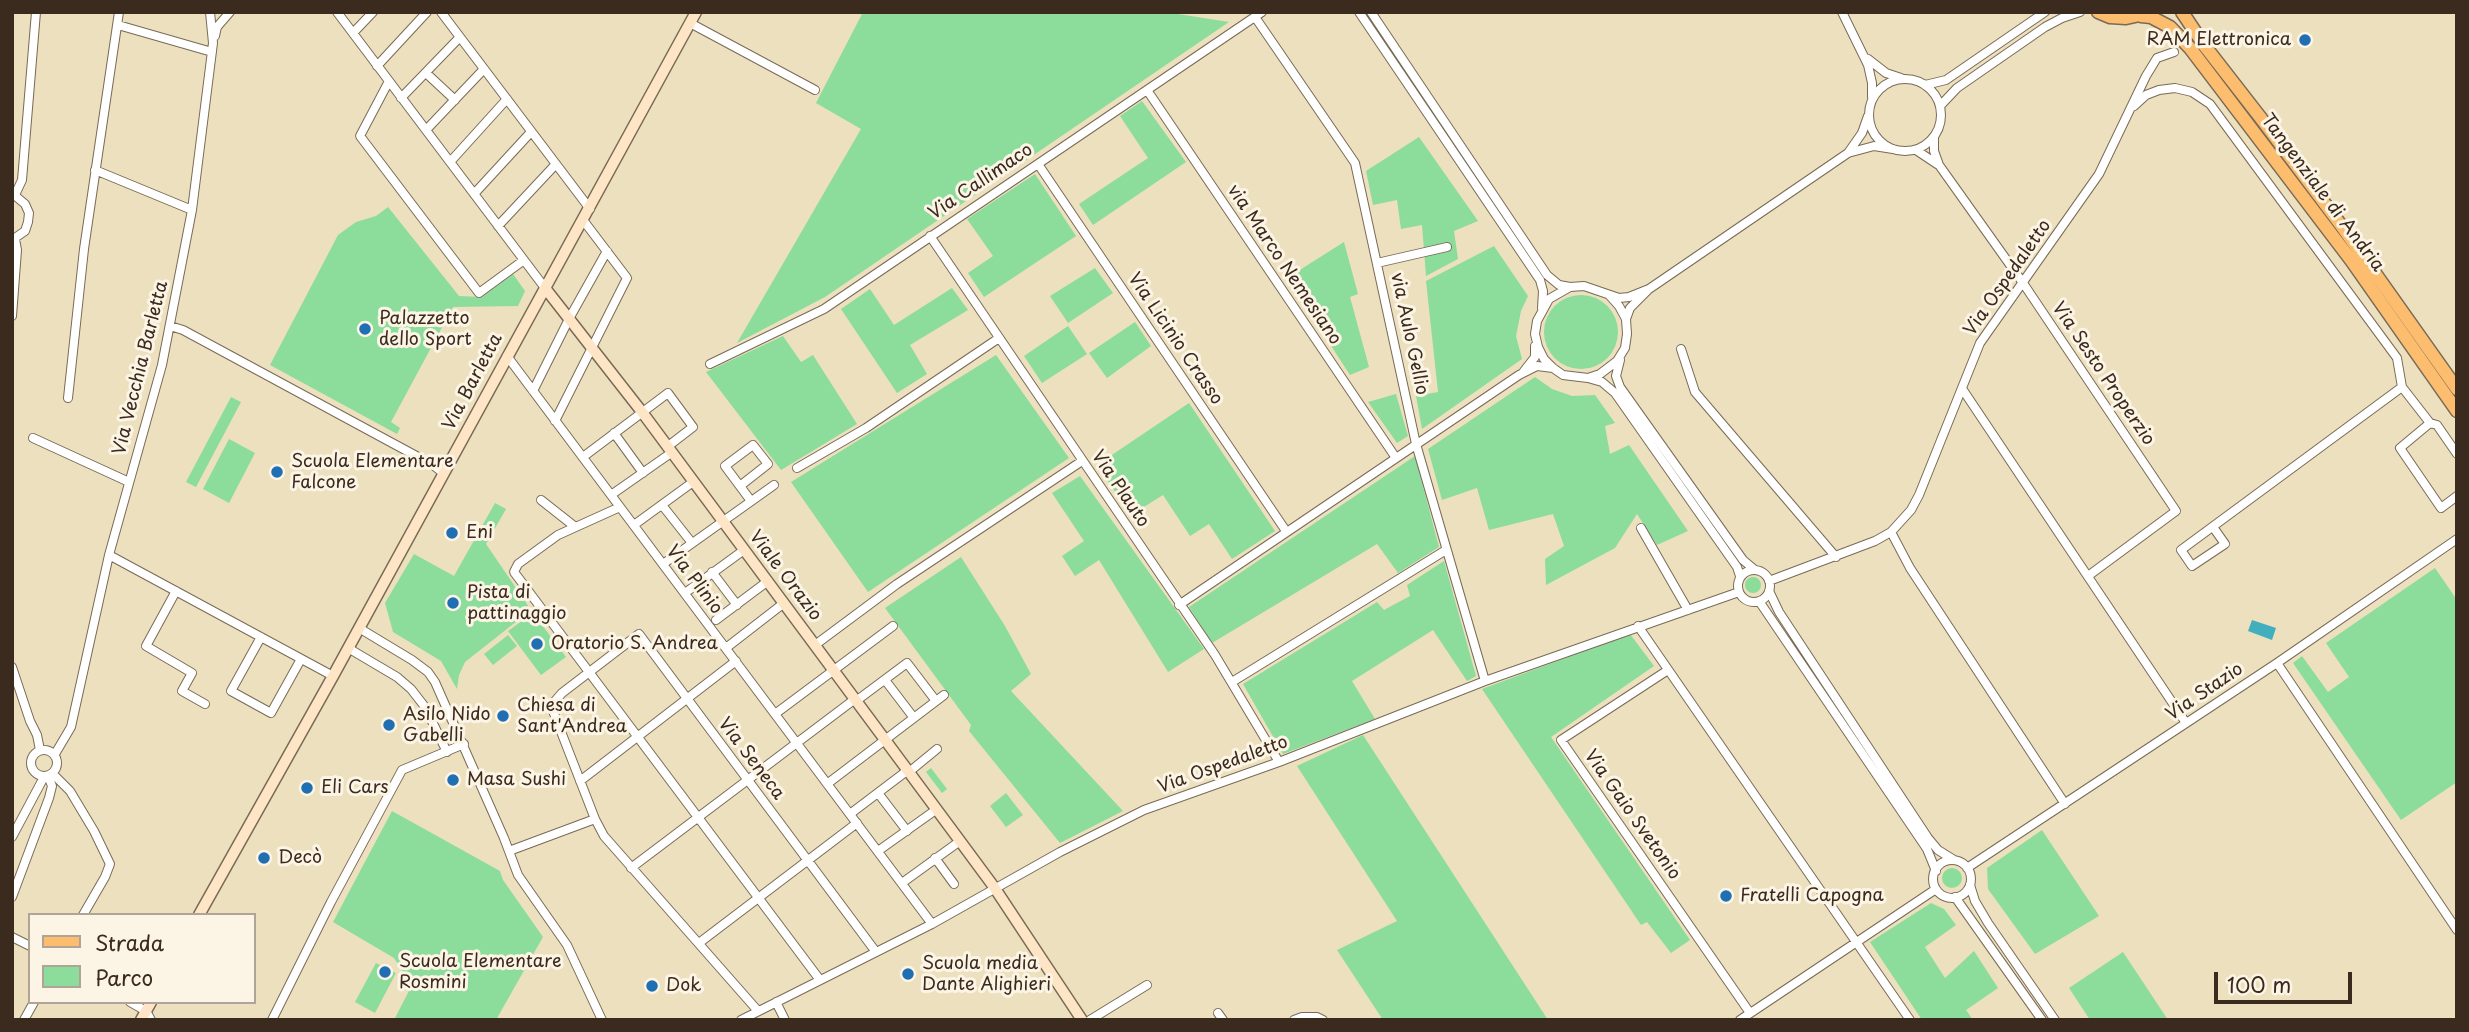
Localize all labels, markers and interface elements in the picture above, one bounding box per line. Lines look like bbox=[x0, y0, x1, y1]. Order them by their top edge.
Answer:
place label: RAM Elettronica bbox=[2147, 29, 2291, 51]
marker: RAM Elettronica bbox=[2297, 32, 2313, 48]
street label: Tangenziale di Andria bbox=[2256, 110, 2388, 276]
street label: Via Callimaco bbox=[925, 139, 1037, 225]
street label: via Marco Nemesiano bbox=[1222, 181, 1346, 349]
street label: Via Ospedaletto bbox=[1960, 216, 2056, 340]
street label: Via Licinio Crasso bbox=[1123, 269, 1227, 409]
street label: via Aulo Gellio bbox=[1386, 271, 1432, 397]
street label: Via Vecchia Barletta bbox=[109, 279, 173, 457]
street label: Via Sesto Properzio bbox=[2047, 298, 2159, 450]
place label: Palazzetto dello Sport bbox=[379, 308, 472, 350]
marker: Palazzetto dello Sport bbox=[357, 321, 373, 337]
street label: Via Barletta bbox=[439, 330, 507, 434]
street label: Via Plauto bbox=[1086, 446, 1154, 532]
place label: Scuola Elementare Falcone bbox=[291, 451, 453, 494]
marker: Scuola Elementare Falcone bbox=[269, 464, 285, 480]
place label: Eni bbox=[466, 522, 493, 544]
marker: Eni bbox=[444, 525, 460, 541]
street label: Viale Orazio bbox=[744, 527, 826, 625]
street label: Via Plinio bbox=[661, 541, 727, 619]
place label: Pista di pattinaggio bbox=[467, 582, 566, 624]
marker: Pista di pattinaggio bbox=[445, 595, 461, 611]
place label: Oratorio S. Andrea bbox=[551, 633, 718, 655]
marker: Oratorio S. Andrea bbox=[529, 636, 545, 652]
street label: Via Stazio bbox=[2162, 658, 2248, 726]
place label: Chiesa di Sant'Andrea bbox=[517, 695, 627, 738]
place label: Asilo Nido Gabelli bbox=[403, 704, 491, 746]
marker: Chiesa di Sant'Andrea bbox=[495, 708, 511, 724]
street label: Via Seneca bbox=[713, 714, 789, 804]
marker: Asilo Nido Gabelli bbox=[381, 717, 397, 733]
street label: Via Ospedaletto bbox=[1155, 731, 1291, 799]
street label: Via Gaio Svetonio bbox=[1579, 746, 1685, 884]
place label: Masa Sushi bbox=[467, 769, 566, 791]
marker: Masa Sushi bbox=[445, 772, 461, 788]
place label: Eli Cars bbox=[321, 777, 389, 799]
marker: Eli Cars bbox=[299, 780, 315, 796]
place label: Decò bbox=[278, 847, 322, 869]
marker: Decò bbox=[256, 850, 272, 866]
place label: Fratelli Capogna bbox=[1740, 885, 1884, 907]
marker: Fratelli Capogna bbox=[1718, 888, 1734, 904]
legend bbox=[28, 913, 256, 1004]
text: Strada bbox=[95, 926, 164, 958]
place label: Scuola Elementare Rosmini bbox=[399, 951, 561, 993]
place label: Scuola media Dante Alighieri bbox=[922, 953, 1051, 996]
scale bar bbox=[2217, 958, 2355, 1002]
text: Parco bbox=[95, 961, 153, 993]
marker: Scuola Elementare Rosmini bbox=[377, 964, 393, 980]
marker: Scuola media Dante Alighieri bbox=[900, 966, 916, 982]
text: 100 m bbox=[2227, 968, 2291, 1000]
place label: Dok bbox=[666, 975, 702, 997]
marker: Dok bbox=[644, 978, 660, 994]

